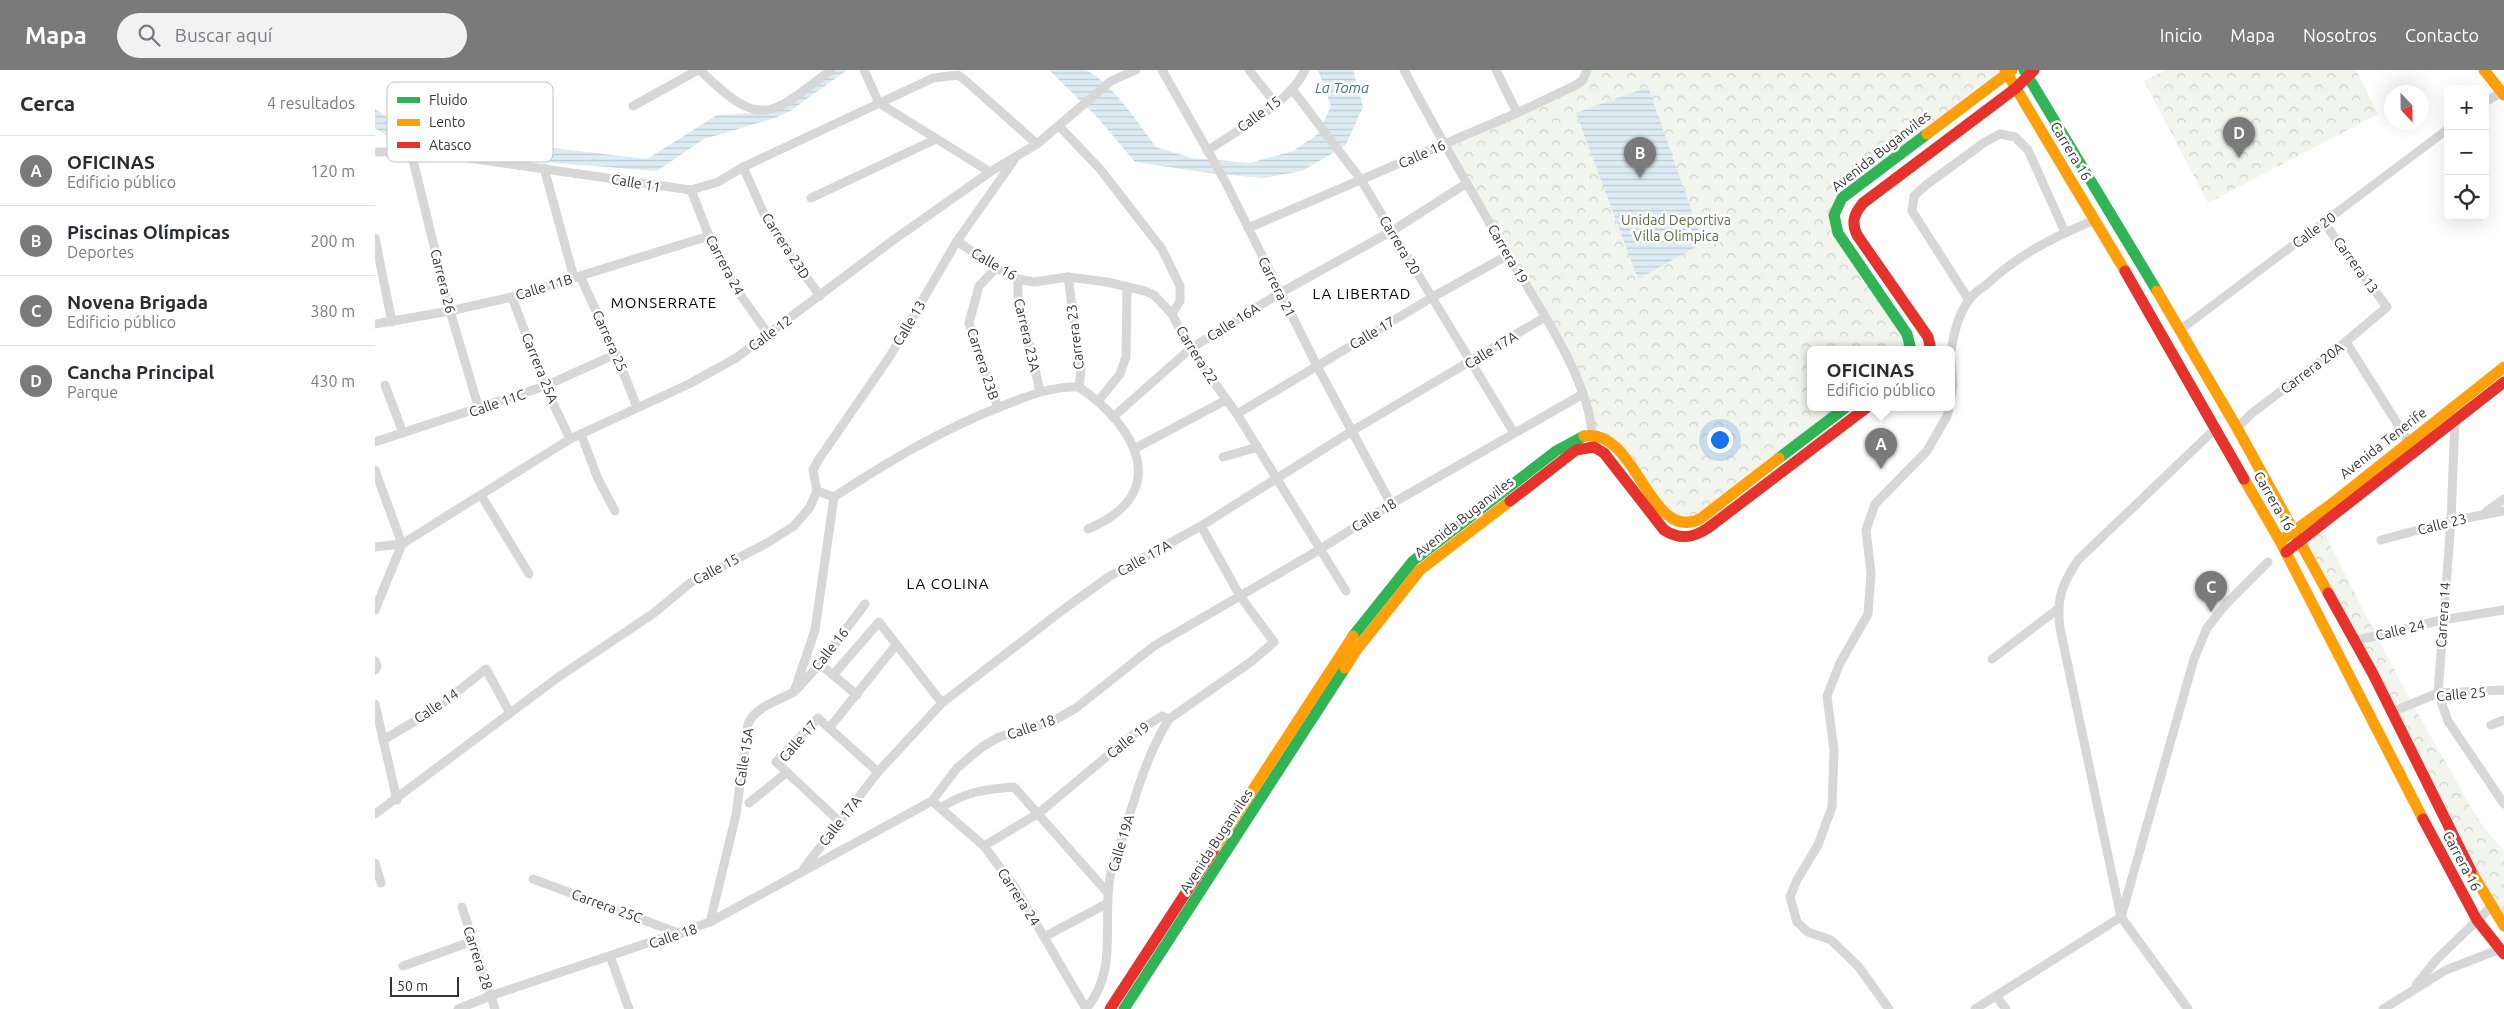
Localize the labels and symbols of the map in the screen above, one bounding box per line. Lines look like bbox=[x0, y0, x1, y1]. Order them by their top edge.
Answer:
water label: La Toma bbox=[1315, 79, 1369, 96]
legend bbox=[387, 82, 553, 162]
north arrow bbox=[2384, 85, 2429, 130]
text: Fluido bbox=[429, 92, 468, 108]
street label: Calle 15 bbox=[1234, 93, 1284, 135]
street label: Avenida Buganviles bbox=[1828, 107, 1934, 195]
text: Lento bbox=[429, 114, 466, 130]
pin: D bbox=[2223, 117, 2255, 158]
street label: Carrera 16 bbox=[2047, 119, 2095, 183]
text: Atasco bbox=[429, 137, 472, 153]
street label: Calle 16 bbox=[1396, 137, 1448, 171]
pin: B bbox=[1624, 137, 1656, 178]
street label: Calle 11 bbox=[610, 171, 662, 195]
street label: Calle 20 bbox=[2289, 209, 2339, 251]
street label: Carrera 23D bbox=[759, 210, 813, 282]
park label: Unidad Deportiva Villa Olimpica bbox=[1621, 212, 1731, 244]
street label: Carrera 20 bbox=[1376, 213, 1424, 277]
street label: Carrera 19 bbox=[1485, 222, 1531, 286]
street label: Carrera 24 bbox=[703, 232, 748, 298]
street label: Carrera 13 bbox=[2330, 234, 2382, 296]
street label: Calle 16 bbox=[968, 245, 1020, 283]
street label: Carrera 26 bbox=[427, 247, 459, 315]
street label: Carrera 21 bbox=[1255, 254, 1299, 320]
street label: Calle 11B bbox=[514, 271, 575, 303]
district label: LA LIBERTAD bbox=[1313, 285, 1411, 302]
district label: MONSERRATE bbox=[611, 294, 717, 311]
street label: Carrera 23A bbox=[1011, 297, 1043, 373]
street label: Calle 13 bbox=[889, 298, 929, 348]
street label: Calle 16A bbox=[1204, 300, 1262, 344]
street label: Carrera 23 bbox=[1063, 303, 1087, 371]
street label: Carrera 25 bbox=[589, 308, 631, 374]
street label: Calle 12 bbox=[745, 312, 795, 354]
street label: Calle 17 bbox=[1347, 313, 1397, 353]
street label: Carrera 22 bbox=[1173, 323, 1221, 387]
street label: Carrera 23B bbox=[964, 326, 1002, 402]
street label: Calle 17A bbox=[1462, 328, 1520, 372]
street label: Carrera 25A bbox=[519, 330, 561, 406]
street label: Carrera 20A bbox=[2277, 339, 2347, 397]
street label: Calle 11C bbox=[467, 386, 528, 420]
street label: Avenida Tenerife bbox=[2336, 404, 2430, 482]
your location bbox=[1707, 427, 1733, 453]
pin: A bbox=[1865, 428, 1897, 469]
street label: Carrera 16 bbox=[2251, 469, 2297, 533]
street label: Avenida Buganviles bbox=[1411, 473, 1517, 561]
street label: Calle 18 bbox=[1349, 495, 1399, 535]
street label: Calle 23 bbox=[2416, 510, 2468, 538]
street label: Calle 17A bbox=[1114, 537, 1174, 579]
street label: Calle 15 bbox=[690, 550, 742, 588]
pin: C bbox=[2195, 571, 2227, 612]
district label: LA COLINA bbox=[907, 575, 989, 592]
street label: Carrera 14 bbox=[2433, 582, 2453, 648]
street label: Calle 24 bbox=[2374, 617, 2426, 643]
street label: Calle 16 bbox=[808, 624, 852, 674]
street label: Calle 25 bbox=[2435, 684, 2487, 704]
street label: Calle 14 bbox=[411, 685, 461, 727]
street label: Calle 18 bbox=[1005, 711, 1057, 743]
street label: Calle 17 bbox=[776, 717, 820, 765]
street label: Calle 19 bbox=[1103, 718, 1153, 762]
street label: Calle 15A bbox=[731, 727, 757, 787]
street label: Avenida Buganviles bbox=[1176, 786, 1256, 896]
street label: Calle 17A bbox=[816, 793, 864, 849]
street label: Calle 19A bbox=[1105, 812, 1137, 874]
street label: Carrera 16 bbox=[2440, 828, 2485, 894]
street label: Carrera 24 bbox=[994, 865, 1044, 929]
street label: Carrera 25C bbox=[569, 886, 645, 926]
street label: Calle 18 bbox=[647, 920, 699, 952]
street label: Carrera 28 bbox=[460, 924, 496, 992]
scale bar bbox=[390, 974, 459, 997]

